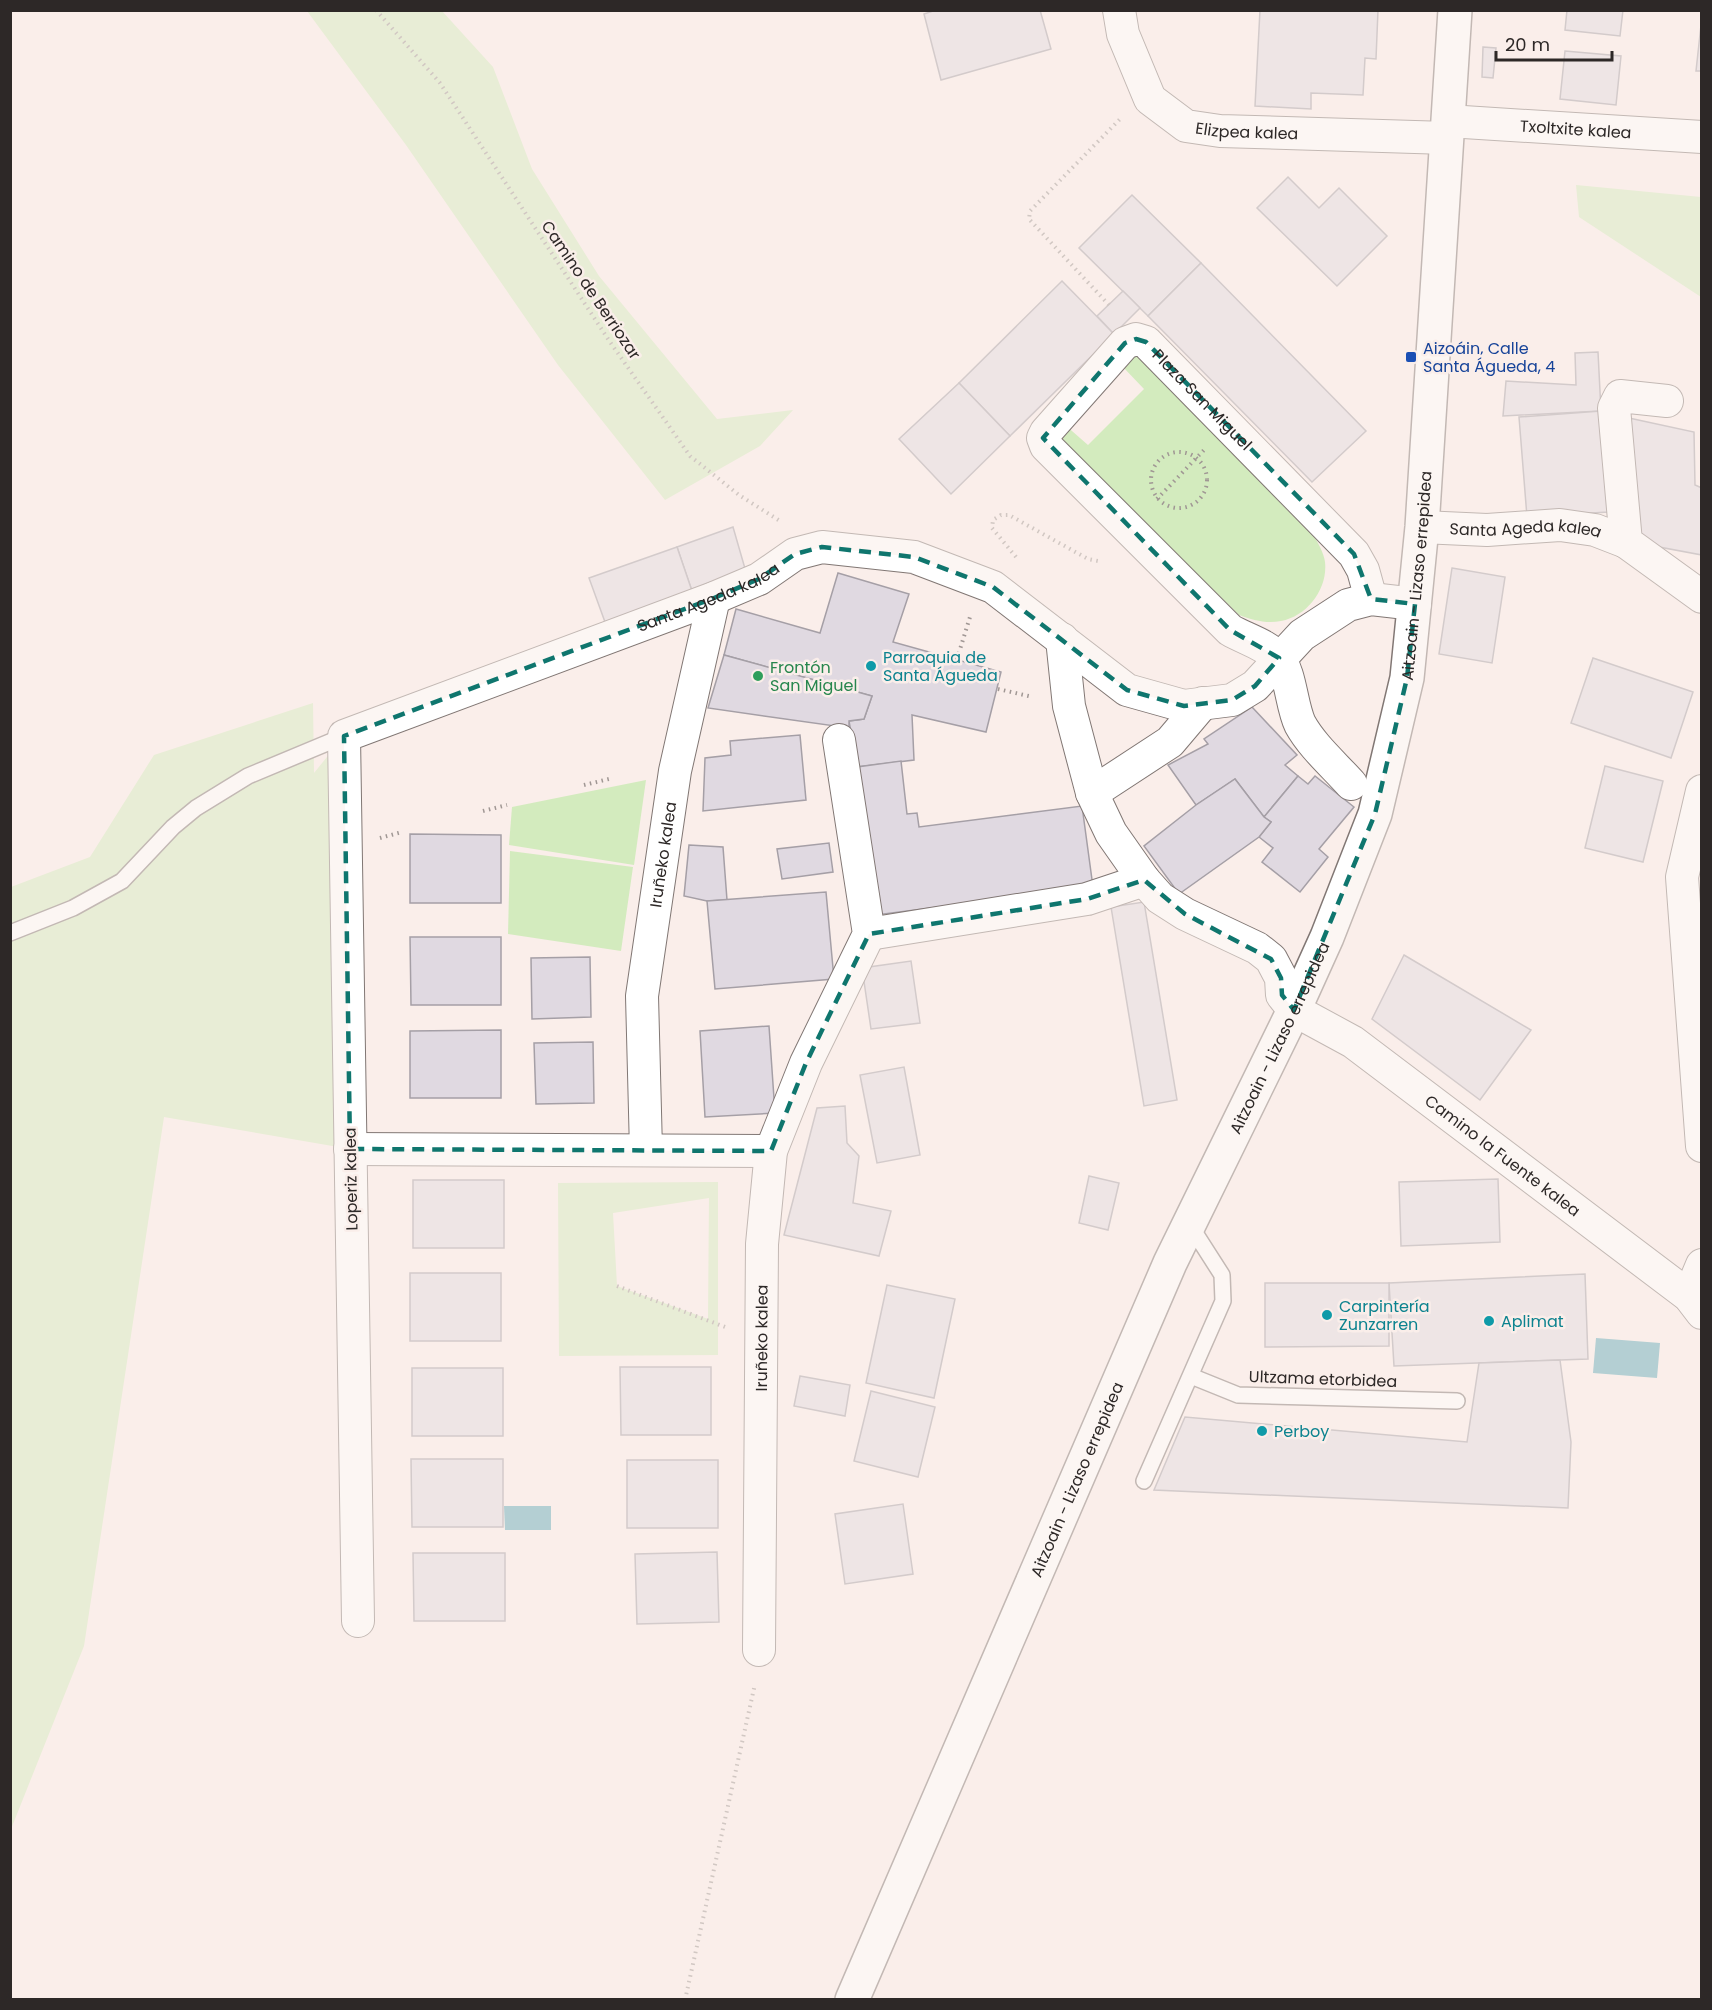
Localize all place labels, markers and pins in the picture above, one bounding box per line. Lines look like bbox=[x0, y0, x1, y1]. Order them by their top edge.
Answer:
place label: Aizoáin, Calle Santa Águeda, 4 bbox=[1423, 337, 1555, 378]
marker: Aizoáin, Calle Santa Águeda, 4 bbox=[1404, 350, 1418, 364]
place label: Parroquia de Santa Águeda bbox=[883, 646, 998, 687]
place label: Frontón San Miguel bbox=[770, 656, 857, 697]
marker: Parroquia de Santa Águeda bbox=[864, 659, 878, 673]
marker: Frontón San Miguel bbox=[751, 669, 765, 683]
place label: Carpintería Zunzarren bbox=[1339, 1295, 1430, 1336]
marker: Carpintería Zunzarren bbox=[1320, 1308, 1334, 1322]
place label: Aplimat bbox=[1501, 1310, 1564, 1333]
marker: Aplimat bbox=[1482, 1314, 1496, 1328]
place label: Perboy bbox=[1274, 1420, 1329, 1443]
marker: Perboy bbox=[1255, 1424, 1269, 1438]

